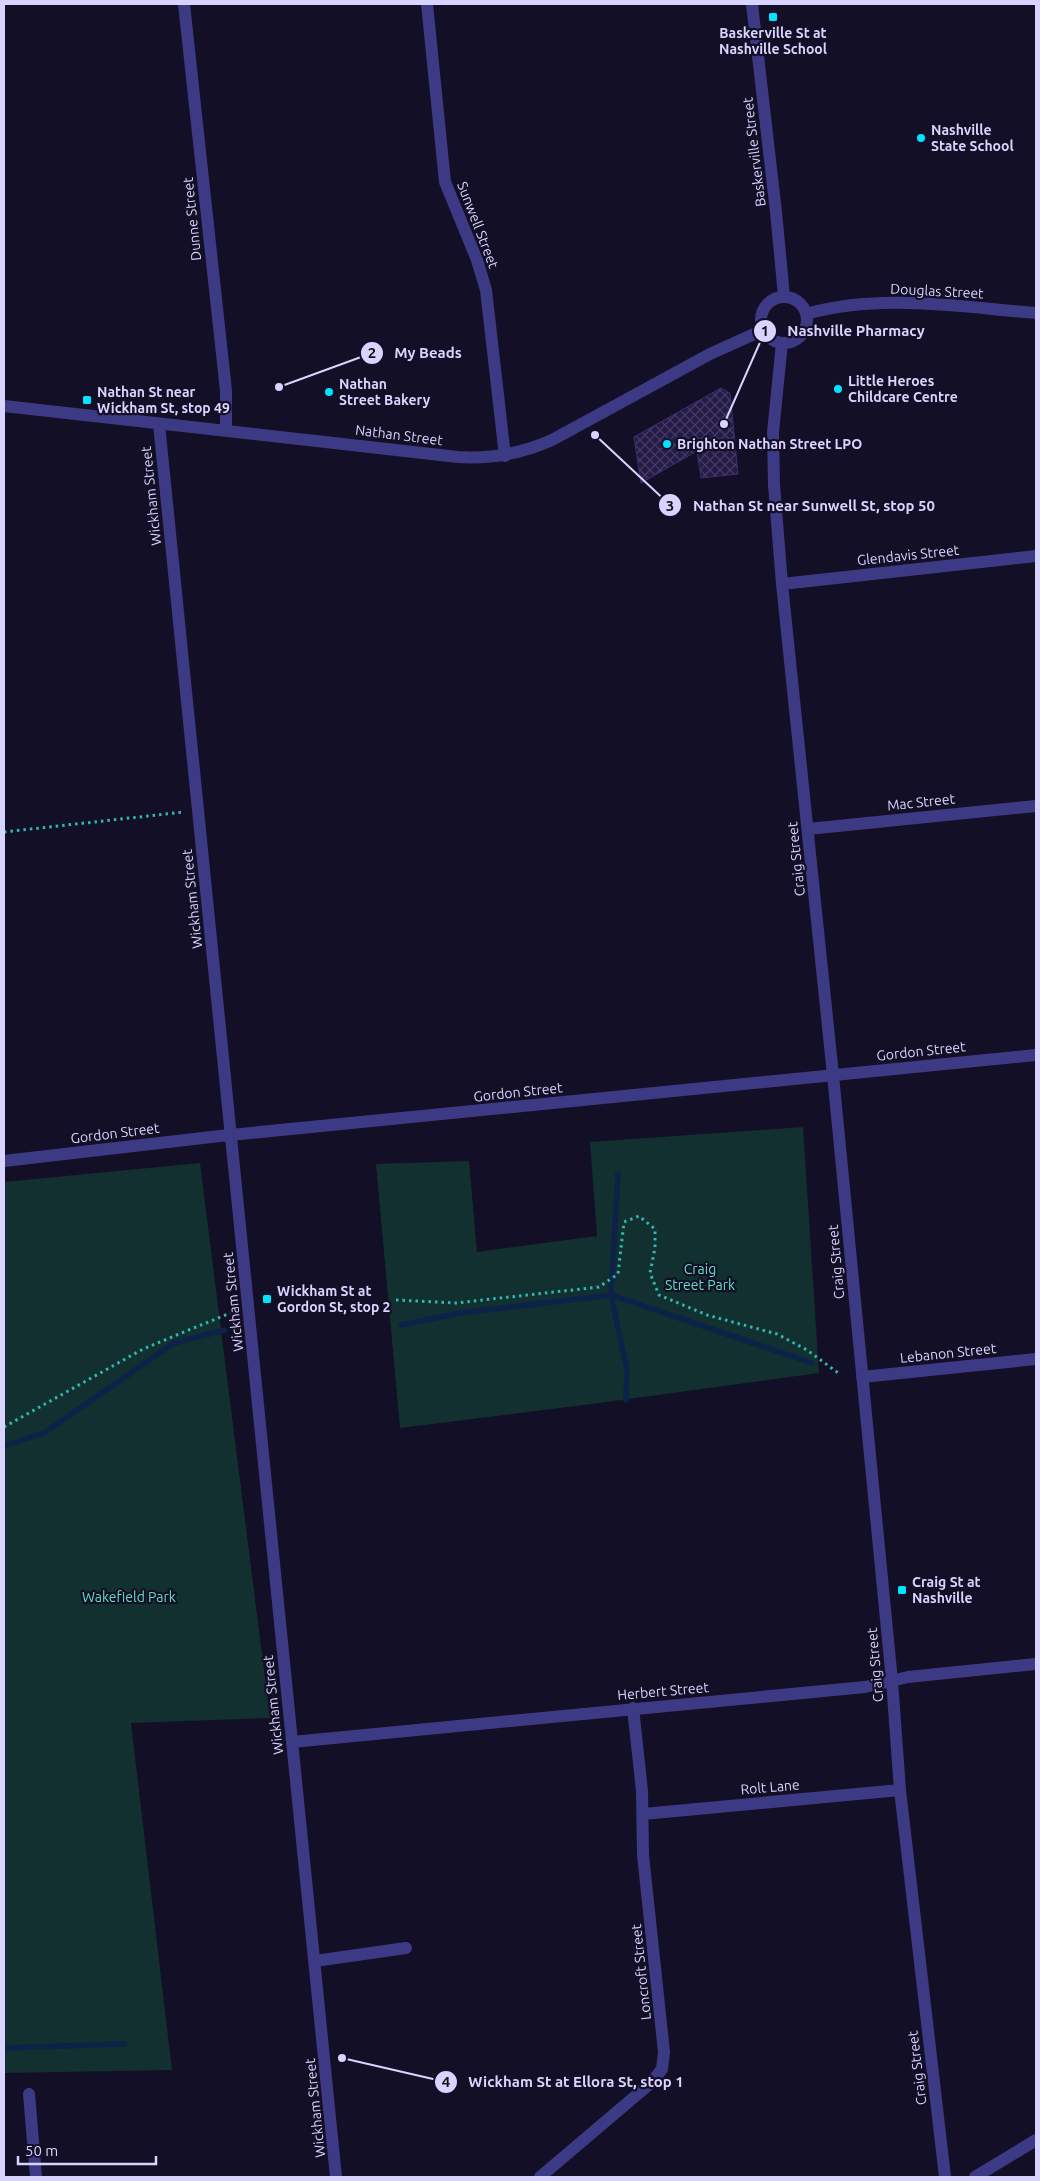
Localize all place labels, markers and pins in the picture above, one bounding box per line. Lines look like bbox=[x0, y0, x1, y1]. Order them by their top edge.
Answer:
marker: Baskerville St at Nashville School bbox=[767, 11, 779, 23]
place label: Baskerville St at Nashville School bbox=[719, 25, 827, 57]
place label: Nashville State School bbox=[931, 122, 1014, 154]
marker: Nashville State School bbox=[915, 132, 927, 144]
callout: Nashville Pharmacy bbox=[753, 316, 935, 346]
callout: My Beads bbox=[359, 338, 472, 368]
place label: Little Heroes Childcare Centre bbox=[848, 373, 958, 405]
place label: Nathan Street Bakery bbox=[339, 376, 431, 408]
marker: Little Heroes Childcare Centre bbox=[832, 383, 844, 395]
place label: Nathan St near Wickham St, stop 49 bbox=[97, 384, 230, 416]
marker: Nathan Street Bakery bbox=[323, 386, 335, 398]
marker: Nathan St near Wickham St, stop 49 bbox=[81, 394, 93, 406]
place label: Brighton Nathan Street LPO bbox=[677, 436, 862, 452]
marker: Brighton Nathan Street LPO bbox=[661, 438, 673, 450]
callout: Nathan St near Sunwell St, stop 50 bbox=[658, 490, 945, 520]
place label: Wickham St at Gordon St, stop 2 bbox=[277, 1283, 391, 1315]
marker: Wickham St at Gordon St, stop 2 bbox=[261, 1293, 273, 1305]
place label: Craig St at Nashville bbox=[912, 1574, 981, 1606]
marker: Craig St at Nashville bbox=[896, 1584, 908, 1596]
callout: Wickham St at Ellora St, stop 1 bbox=[433, 2067, 694, 2097]

